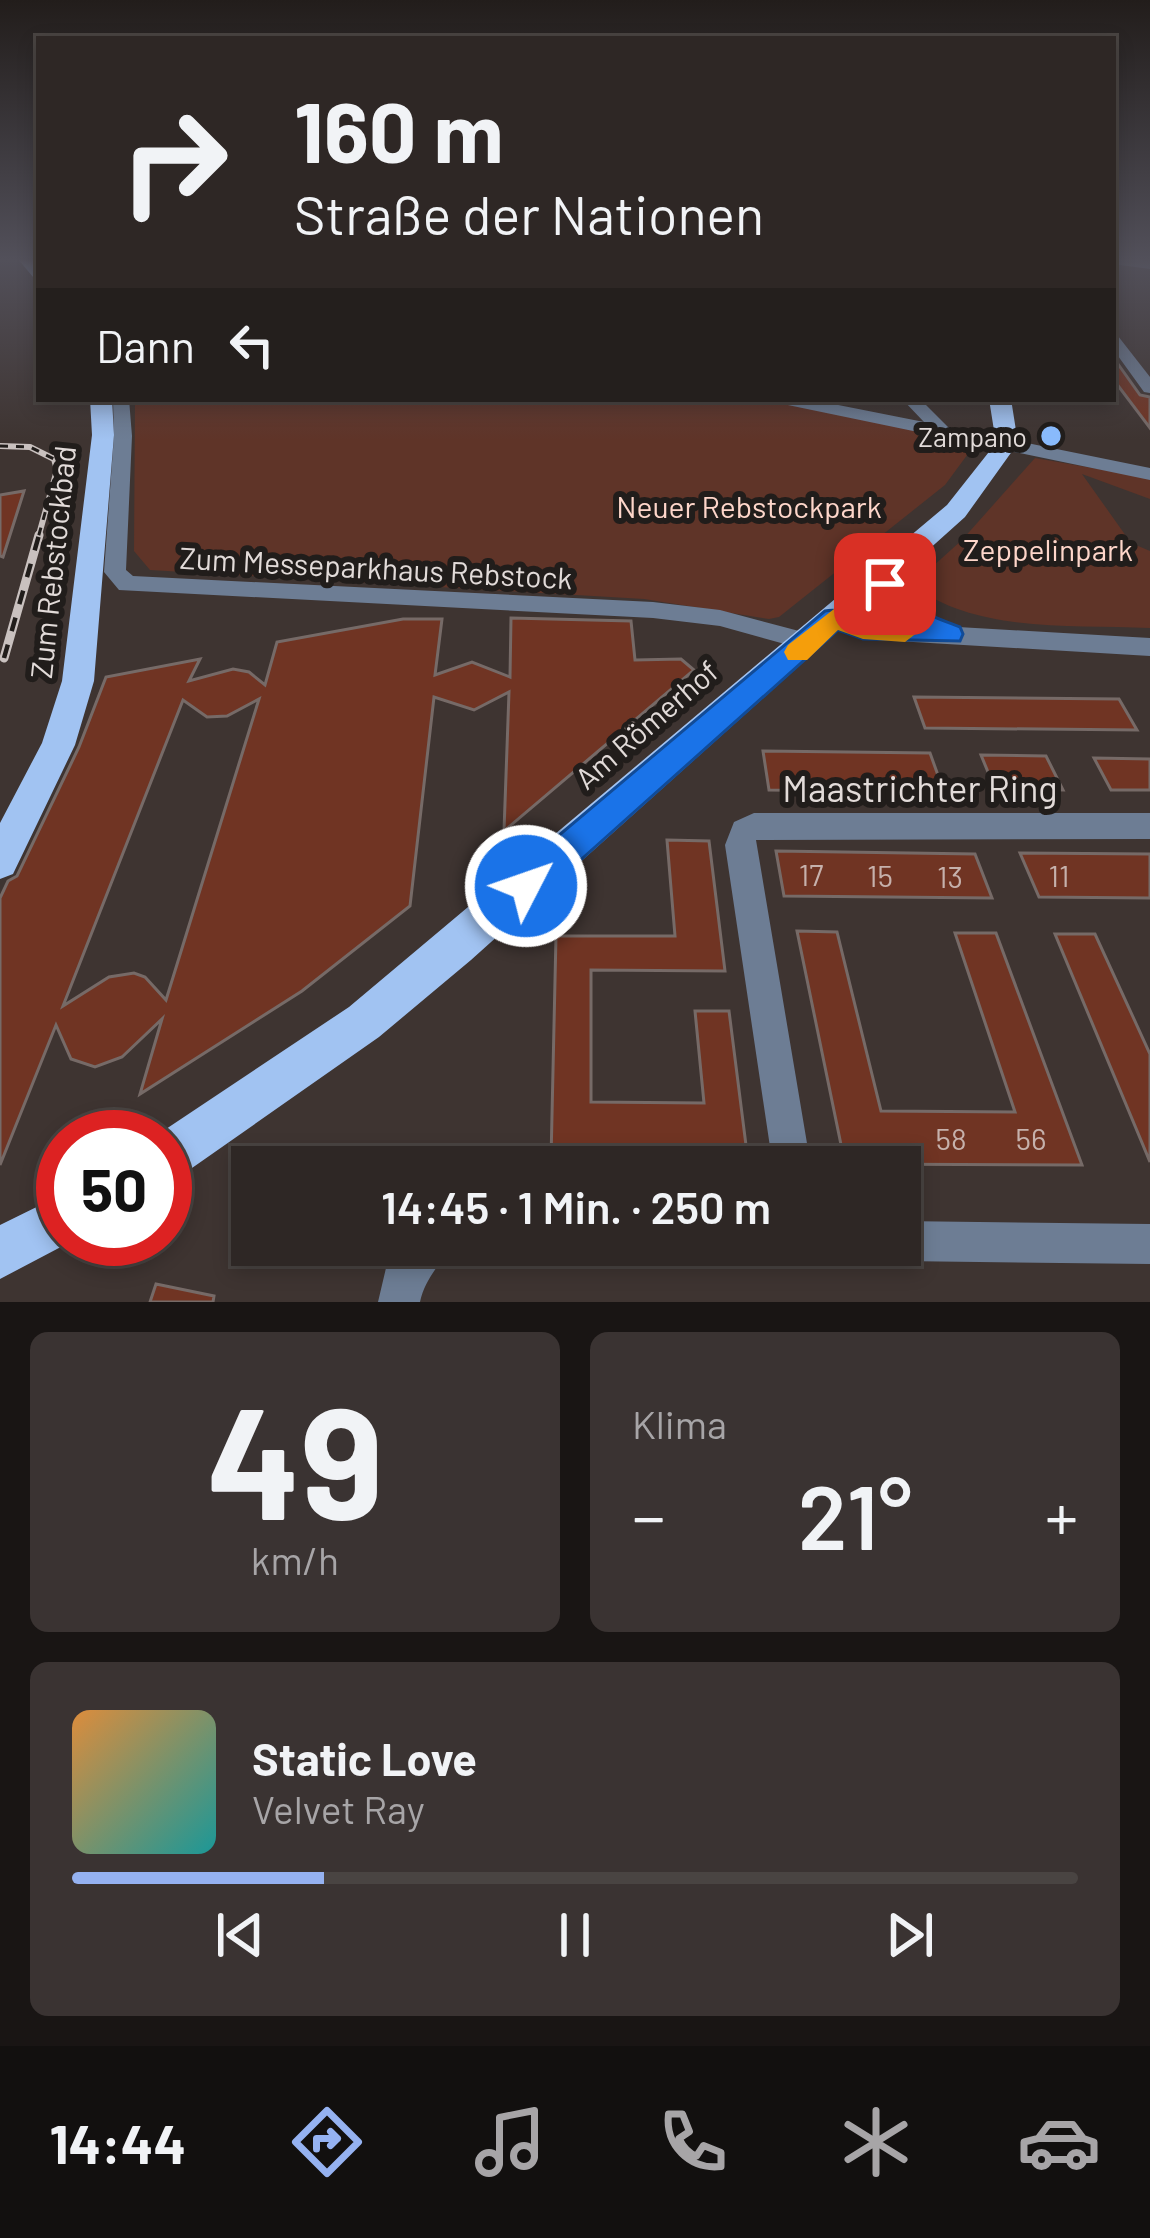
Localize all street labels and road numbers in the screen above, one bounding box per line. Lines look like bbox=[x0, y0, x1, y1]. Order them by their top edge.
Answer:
street label: Zum Rebstockbad bbox=[22, 444, 82, 680]
street label: Zum Messeparkhaus Rebstock bbox=[179, 539, 573, 595]
street label: Am Römerhof bbox=[567, 652, 725, 796]
street label: Maastrichter Ring bbox=[782, 766, 1058, 809]

